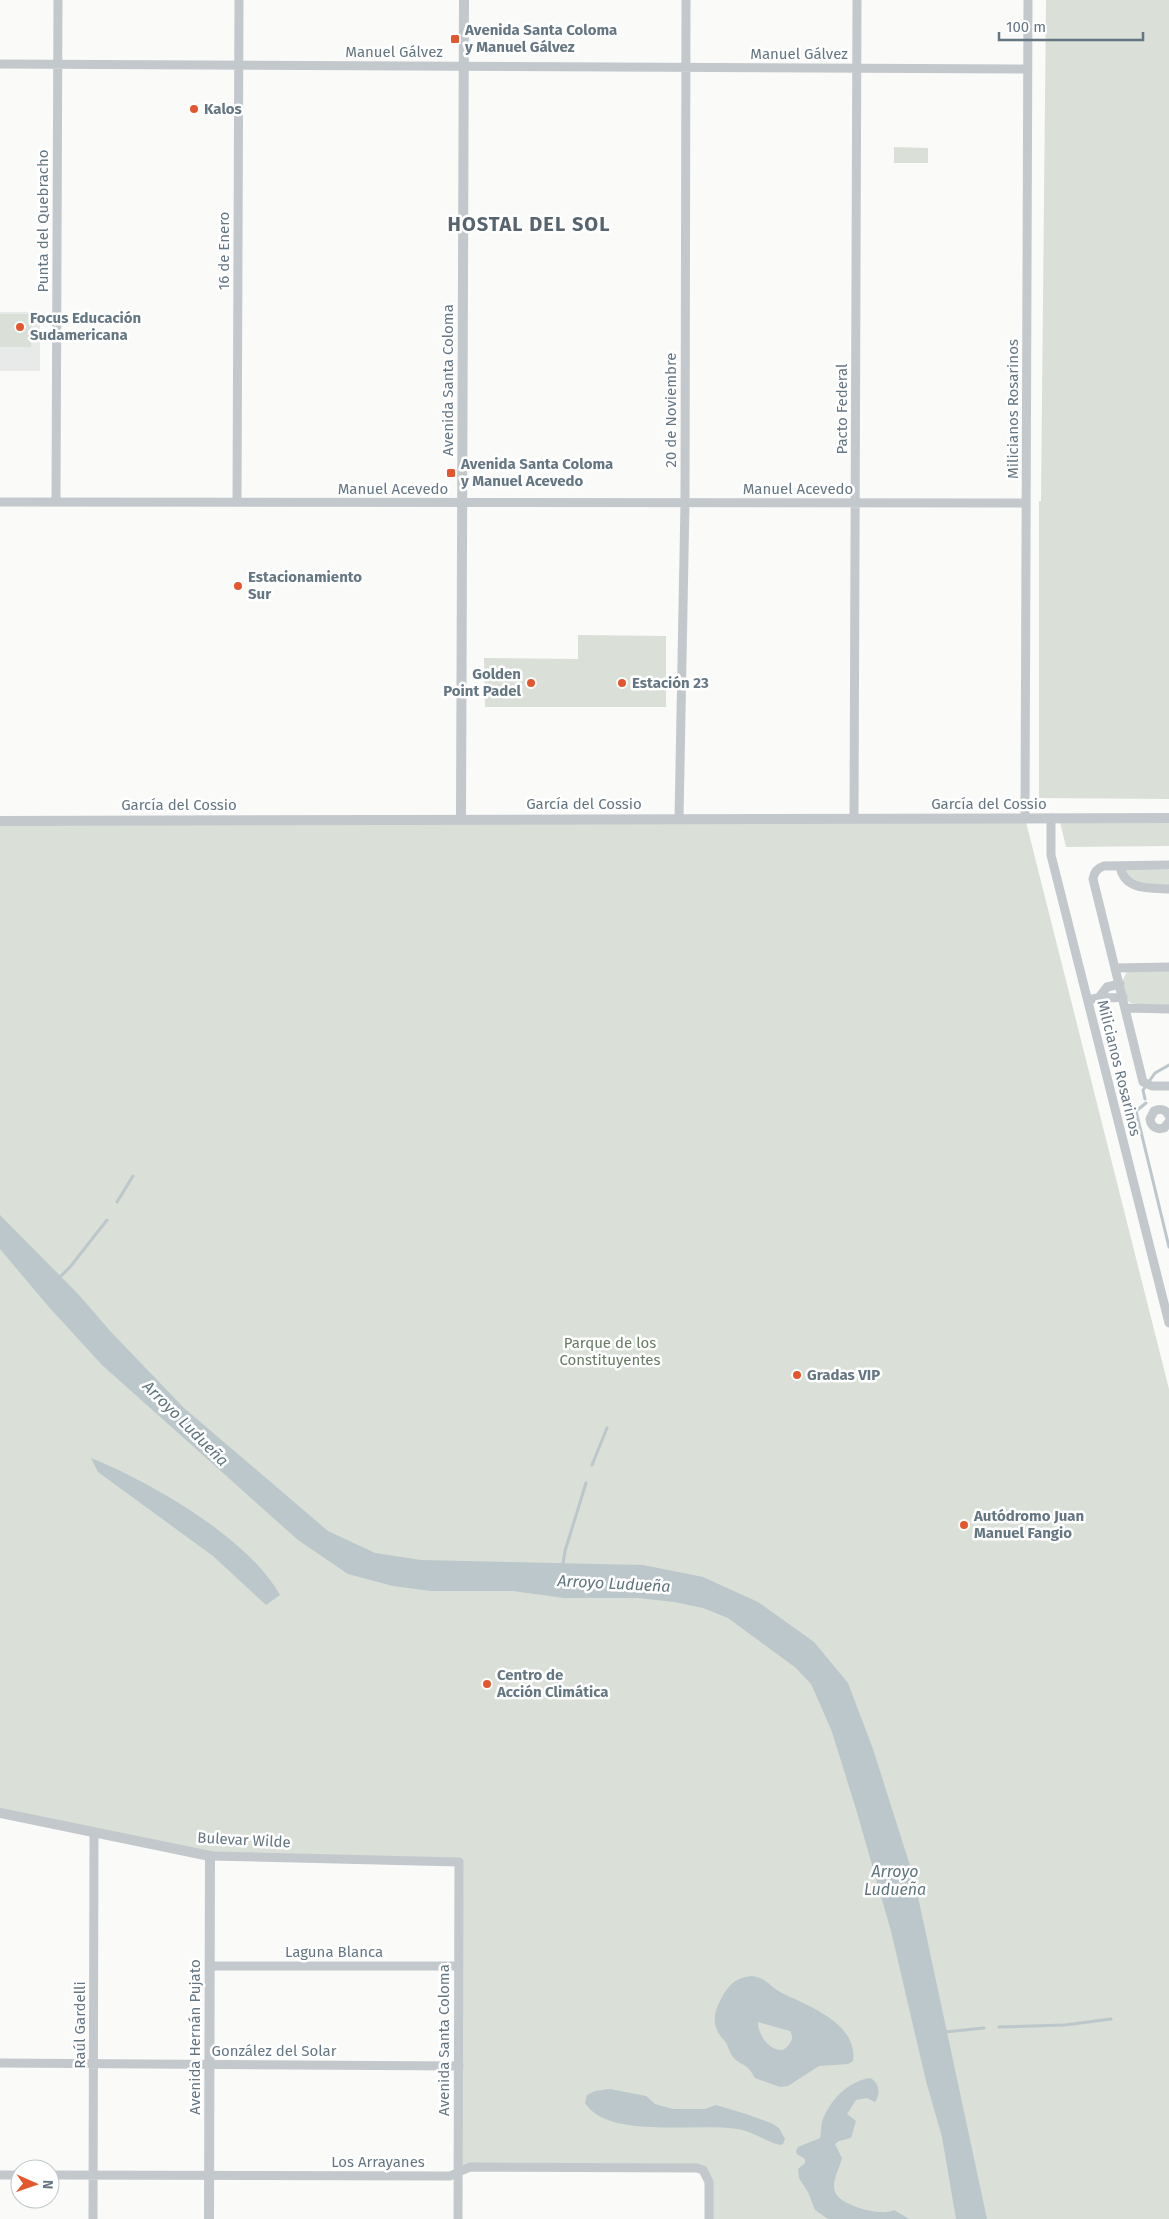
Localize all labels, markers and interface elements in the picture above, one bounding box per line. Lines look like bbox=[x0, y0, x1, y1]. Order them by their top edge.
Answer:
scale bar bbox=[999, 10, 1143, 42]
text: 100 m bbox=[1006, 18, 1046, 36]
place label: Avenida Santa Coloma y Manuel Gálvez bbox=[464, 21, 617, 56]
marker: Avenida Santa Coloma y Manuel Gálvez bbox=[449, 33, 461, 45]
street label: Manuel Gálvez bbox=[345, 43, 443, 61]
street label: Manuel Gálvez bbox=[750, 45, 848, 63]
place label: Kalos bbox=[204, 100, 242, 118]
marker: Kalos bbox=[188, 103, 200, 115]
street label: Punta del Quebracho bbox=[34, 149, 52, 293]
street label: 16 de Enero bbox=[215, 212, 233, 290]
district label: HOSTAL DEL SOL bbox=[448, 212, 610, 236]
street label: Avenida Santa Coloma bbox=[439, 304, 457, 456]
place label: Focus Educación Sudamericana bbox=[30, 309, 141, 344]
marker: Focus Educación Sudamericana bbox=[14, 321, 26, 333]
street label: Milicianos Rosarinos bbox=[1004, 339, 1022, 479]
street label: 20 de Noviembre bbox=[662, 353, 680, 467]
street label: Pacto Federal bbox=[833, 363, 851, 454]
place label: Avenida Santa Coloma y Manuel Acevedo bbox=[460, 455, 613, 490]
marker: Avenida Santa Coloma y Manuel Acevedo bbox=[445, 467, 457, 479]
street label: Manuel Acevedo bbox=[338, 480, 448, 498]
street label: Manuel Acevedo bbox=[743, 480, 853, 498]
place label: Estacionamiento Sur bbox=[248, 568, 362, 603]
marker: Estacionamiento Sur bbox=[232, 580, 244, 592]
place label: Golden Point Padel bbox=[443, 665, 522, 700]
place label: Estación 23 bbox=[632, 674, 709, 692]
marker: Golden Point Padel bbox=[525, 677, 537, 689]
marker: Estación 23 bbox=[616, 677, 628, 689]
street label: García del Cossio bbox=[526, 795, 642, 813]
street label: García del Cossio bbox=[931, 795, 1047, 813]
street label: García del Cossio bbox=[121, 796, 237, 814]
street label: Milicianos Rosarinos bbox=[1093, 998, 1145, 1138]
park label: Parque de los Constituyentes bbox=[559, 1334, 661, 1369]
place label: Gradas VIP bbox=[807, 1366, 880, 1384]
marker: Gradas VIP bbox=[791, 1369, 803, 1381]
water label: Arroyo Ludueña bbox=[138, 1376, 232, 1470]
place label: Autódromo Juan Manuel Fangio bbox=[973, 1507, 1084, 1542]
marker: Autódromo Juan Manuel Fangio bbox=[958, 1519, 970, 1531]
water label: Arroyo Ludueña bbox=[556, 1571, 671, 1596]
place label: Centro de Acción Climática bbox=[496, 1666, 608, 1701]
marker: Centro de Acción Climática bbox=[481, 1678, 493, 1690]
street label: Bulevar Wilde bbox=[197, 1829, 291, 1851]
water label: Arroyo Ludueña bbox=[864, 1862, 926, 1899]
street label: Laguna Blanca bbox=[285, 1943, 383, 1961]
street label: Avenida Hernán Pujato bbox=[186, 1959, 204, 2115]
street label: Avenida Santa Coloma bbox=[435, 1964, 453, 2116]
street label: Raúl Gardelli bbox=[71, 1981, 89, 2069]
street label: González del Solar bbox=[212, 2042, 337, 2060]
street label: Los Arrayanes bbox=[331, 2153, 425, 2171]
north arrow bbox=[10, 2159, 60, 2209]
text: N bbox=[39, 2179, 56, 2189]

